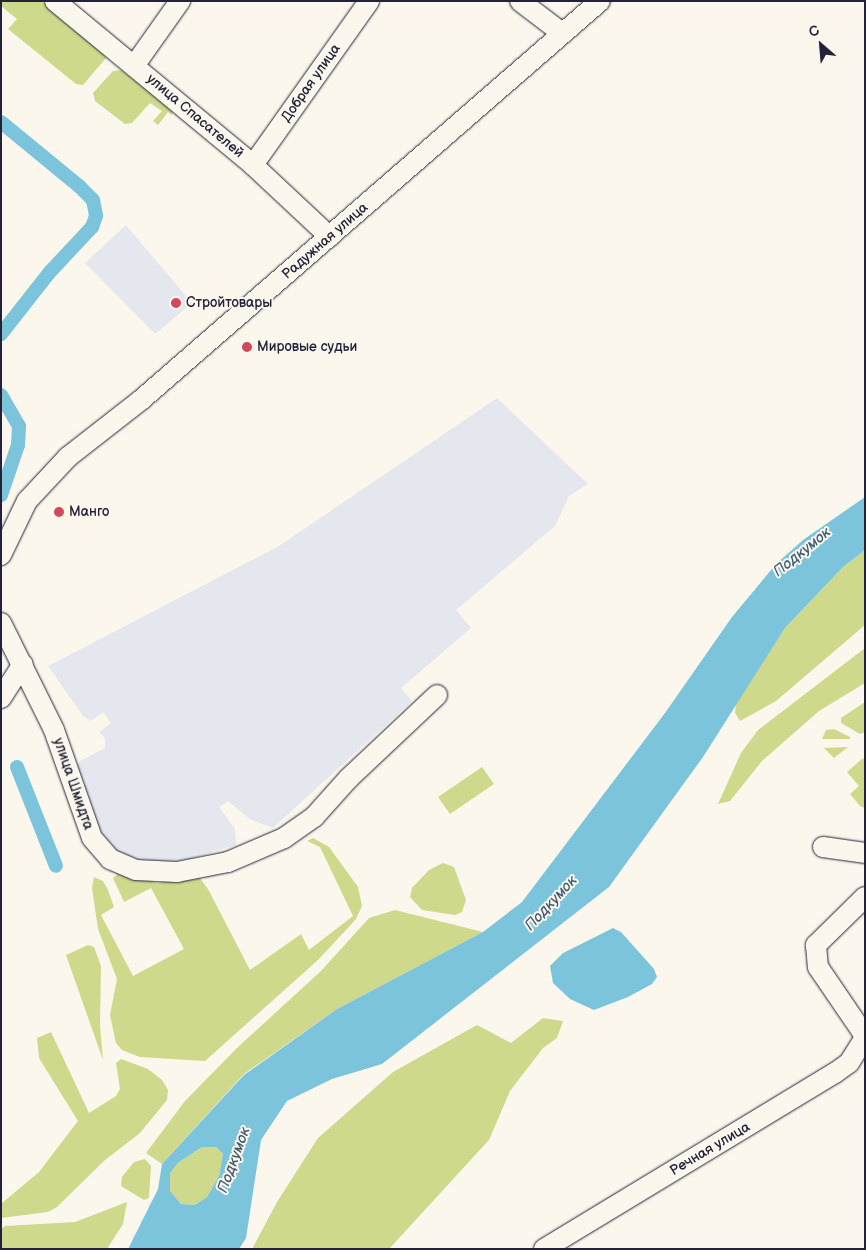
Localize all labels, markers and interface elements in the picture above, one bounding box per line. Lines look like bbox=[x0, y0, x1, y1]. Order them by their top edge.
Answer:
north arrow bbox=[796, 20, 846, 70]
text: С bbox=[806, 21, 822, 41]
street label: Добрая улица bbox=[278, 41, 344, 125]
street label: улица Спасателей bbox=[143, 70, 247, 162]
street label: Радужная улица bbox=[279, 199, 371, 283]
place label: Стройтовары bbox=[186, 295, 272, 311]
marker: Стройтовары bbox=[170, 297, 182, 309]
place label: Мировые судьи bbox=[257, 339, 357, 355]
marker: Мировые судьи bbox=[241, 341, 253, 353]
place label: Манго bbox=[69, 504, 109, 520]
marker: Манго bbox=[53, 506, 65, 518]
water label: Подкумок bbox=[770, 523, 834, 581]
street label: улица Шмидта bbox=[49, 736, 97, 832]
water label: Подкумок bbox=[521, 872, 581, 934]
street label: Речная улица bbox=[667, 1119, 753, 1179]
water label: Подкумок bbox=[214, 1125, 254, 1195]

